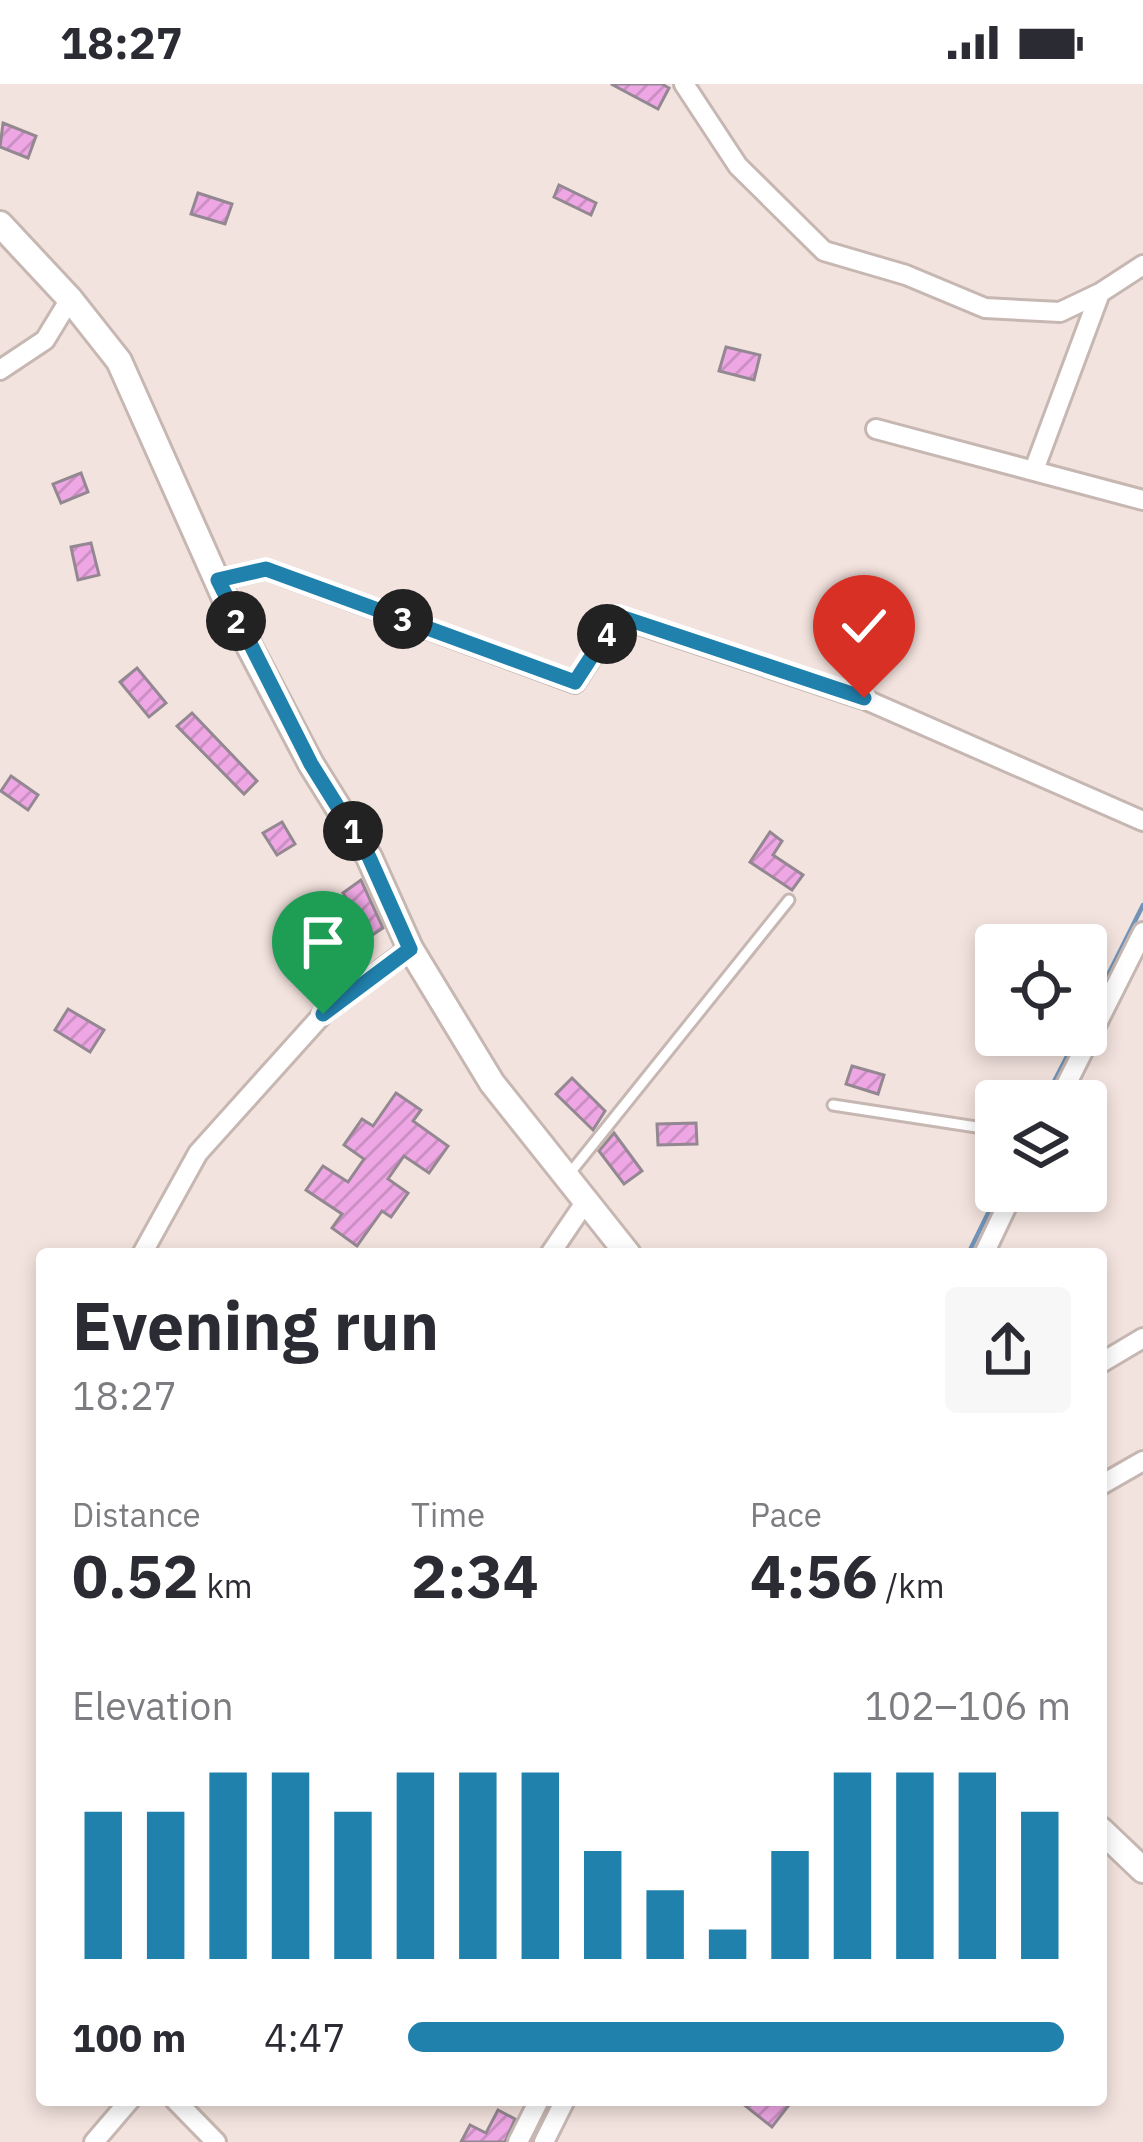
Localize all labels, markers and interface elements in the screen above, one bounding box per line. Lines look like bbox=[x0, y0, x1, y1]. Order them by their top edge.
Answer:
text: 18:27 bbox=[60, 13, 183, 71]
pin bbox=[813, 575, 915, 698]
pin: 3 bbox=[373, 589, 433, 649]
pin: 2 bbox=[206, 591, 266, 651]
icon: check bbox=[831, 593, 897, 659]
text: 3 bbox=[393, 597, 413, 640]
text: 2 bbox=[226, 599, 246, 642]
pin: 4 bbox=[577, 604, 637, 664]
text: 4 bbox=[597, 612, 617, 655]
pin: 1 bbox=[323, 801, 383, 861]
text: 1 bbox=[343, 809, 363, 852]
pin bbox=[272, 891, 374, 1014]
icon: arrive bbox=[290, 909, 356, 975]
map controls bbox=[975, 924, 1107, 1212]
button: locate bbox=[975, 924, 1107, 1056]
button: layers bbox=[975, 1080, 1107, 1212]
text: Evening run bbox=[72, 1282, 439, 1368]
button: share bbox=[945, 1287, 1071, 1413]
text: 18:27 bbox=[72, 1370, 177, 1421]
text: Distance bbox=[72, 1493, 201, 1536]
text: Time bbox=[411, 1493, 485, 1536]
text: Pace bbox=[750, 1493, 822, 1536]
text: 0.52 bbox=[72, 1536, 199, 1615]
text: 2:34 bbox=[411, 1536, 539, 1615]
text: 4:56 bbox=[750, 1536, 878, 1615]
text: km bbox=[199, 1564, 253, 1607]
text: /km bbox=[878, 1564, 944, 1607]
text: Elevation bbox=[72, 1680, 234, 1731]
text: 102–106 m bbox=[864, 1680, 1071, 1731]
text: 100 m bbox=[72, 2012, 186, 2063]
text: 4:47 bbox=[264, 2012, 346, 2063]

